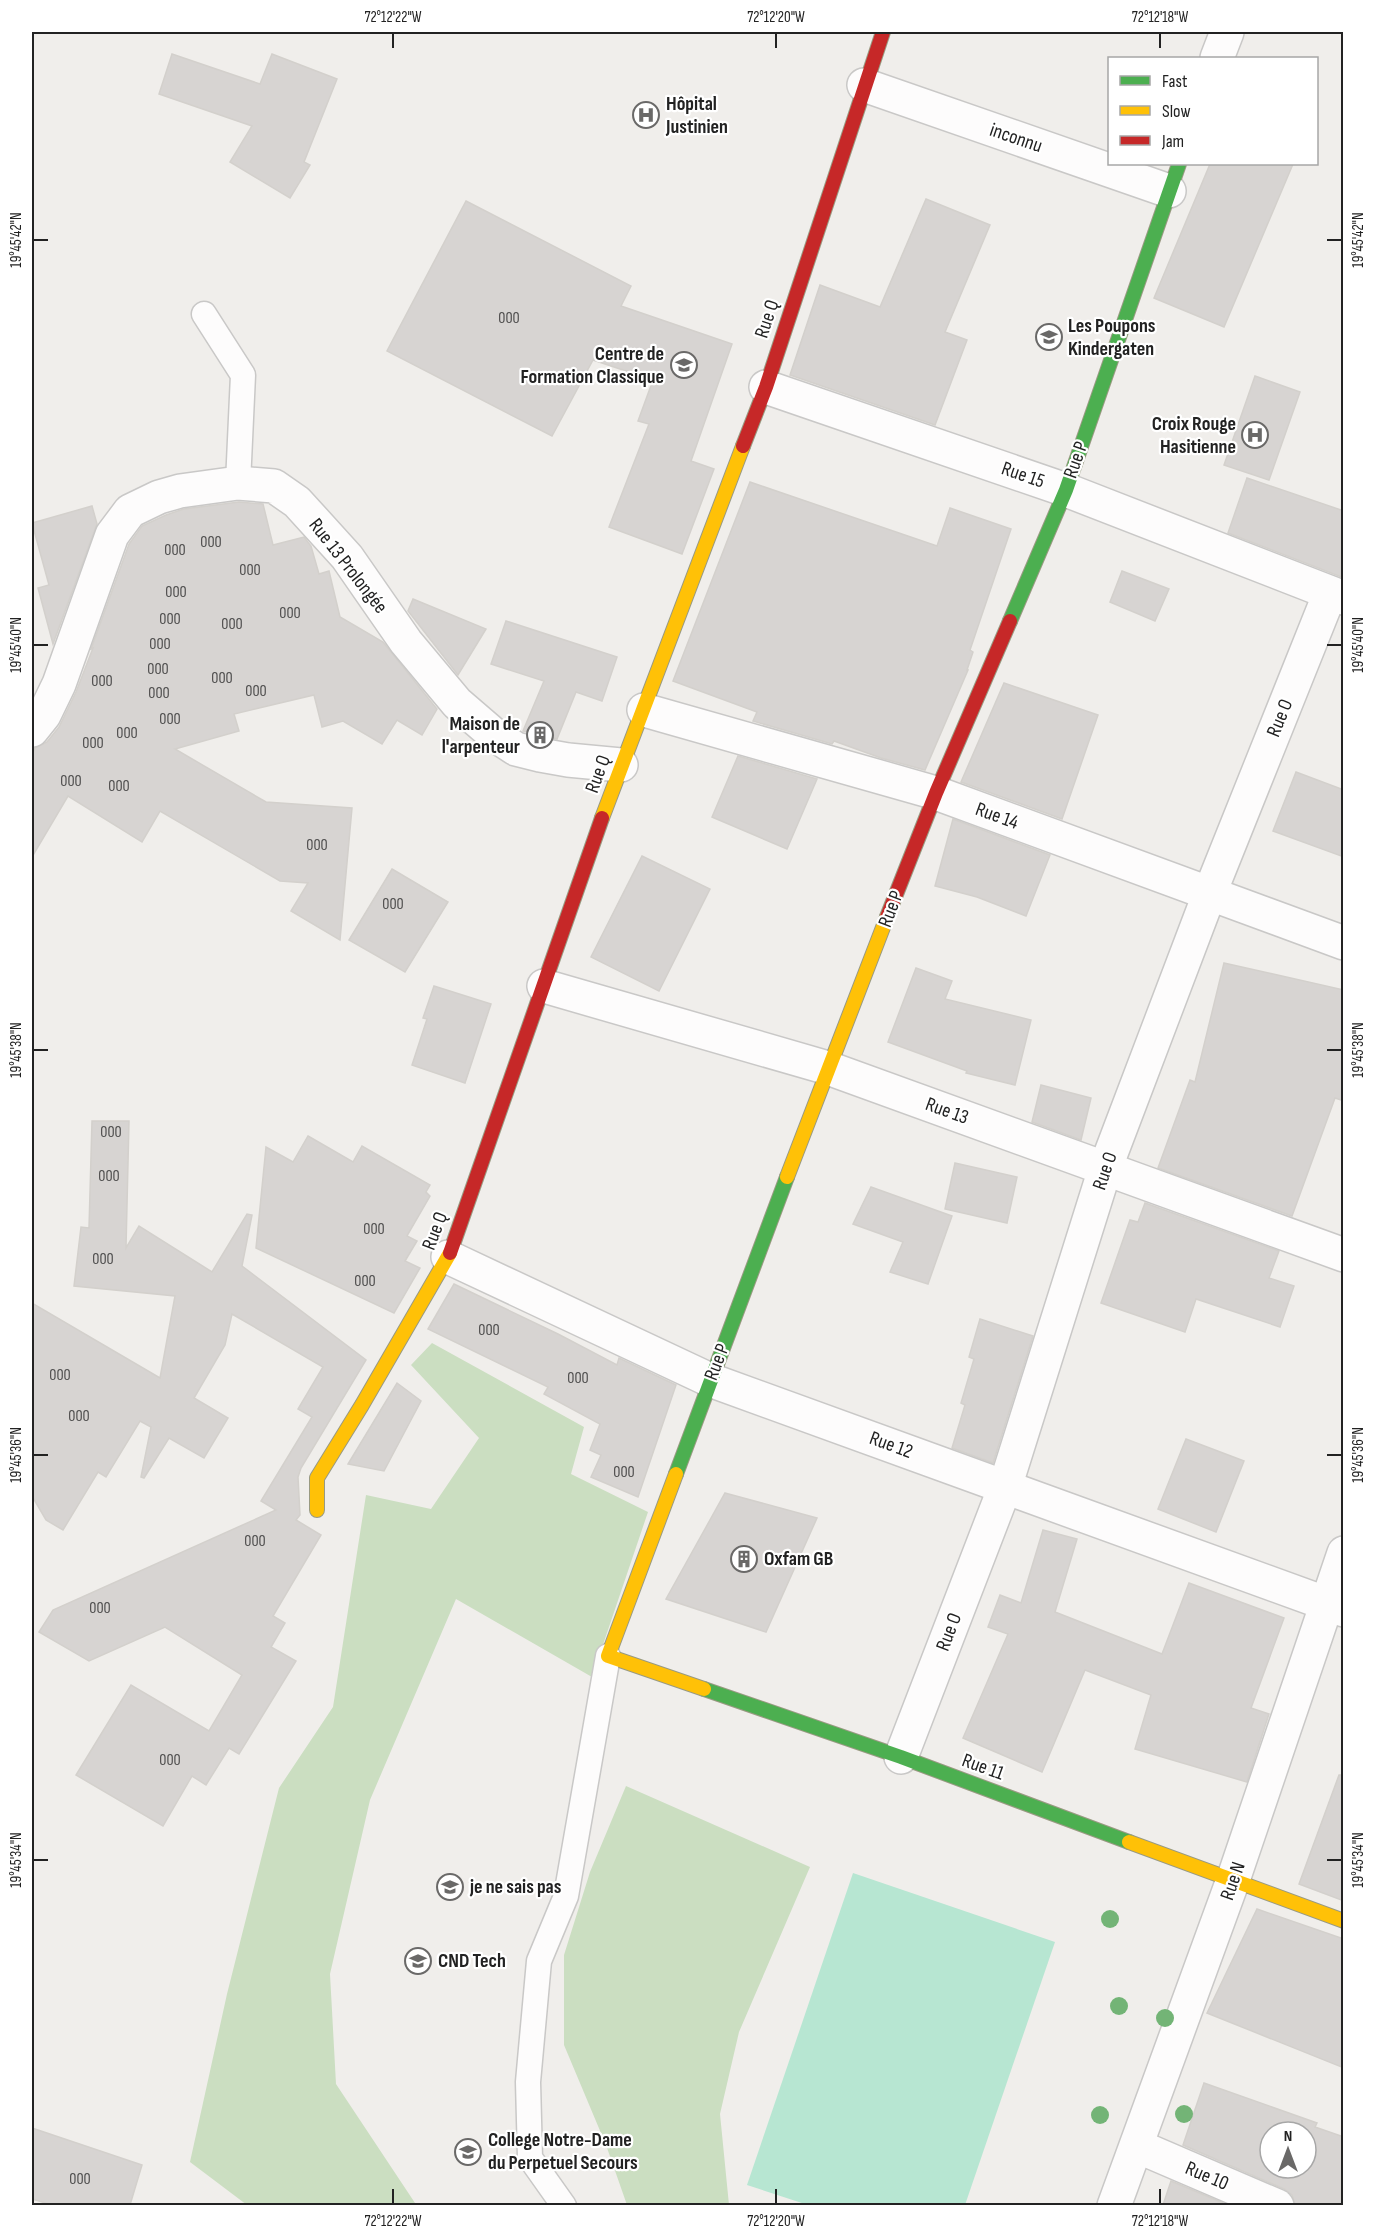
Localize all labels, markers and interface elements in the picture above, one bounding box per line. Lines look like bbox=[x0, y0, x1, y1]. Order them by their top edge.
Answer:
text: 72°12'22"W bbox=[364, 8, 422, 27]
text: 72°12'20"W bbox=[747, 8, 805, 27]
text: 72°12'18"W bbox=[1132, 8, 1188, 27]
legend bbox=[1108, 57, 1318, 165]
text: Fast bbox=[1162, 71, 1188, 92]
place label: Hôpital Justinien bbox=[665, 92, 728, 139]
hospital icon: Hôpital Justinien bbox=[631, 100, 661, 130]
text: Slow bbox=[1162, 101, 1191, 122]
street label: inconnu bbox=[987, 118, 1045, 158]
text: Jam bbox=[1161, 131, 1184, 152]
text: 19°45'42"N bbox=[7, 212, 26, 268]
text: 19°45'42"N bbox=[1349, 212, 1368, 268]
street label: Rue Q bbox=[750, 297, 784, 341]
house number: 000 bbox=[498, 309, 520, 328]
place label: Les Poupons Kindergaten bbox=[1068, 314, 1156, 361]
school or university icon: Les Poupons Kindergaten bbox=[1034, 322, 1064, 352]
place label: Centre de Formation Classique bbox=[521, 342, 664, 389]
school or university icon: Centre de Formation Classique bbox=[669, 350, 699, 380]
place label: Croix Rouge Hasitienne bbox=[1152, 412, 1236, 459]
hospital icon: Croix Rouge Hasitienne bbox=[1240, 420, 1270, 450]
street label: Rue P bbox=[1059, 438, 1093, 482]
street label: Rue 15 bbox=[998, 457, 1048, 493]
street label: Rue 13 Prolongée bbox=[303, 514, 393, 618]
house number: 000 bbox=[200, 533, 222, 552]
house number: 000 bbox=[164, 541, 186, 560]
house number: 000 bbox=[239, 561, 261, 580]
house number: 000 bbox=[165, 583, 187, 602]
house number: 000 bbox=[279, 604, 301, 623]
house number: 000 bbox=[159, 610, 181, 629]
house number: 000 bbox=[221, 615, 243, 634]
text: 19°45'40"N bbox=[7, 617, 26, 673]
text: 19°45'40"N bbox=[1349, 617, 1368, 673]
house number: 000 bbox=[149, 635, 171, 654]
house number: 000 bbox=[147, 660, 169, 679]
house number: 000 bbox=[211, 669, 233, 688]
house number: 000 bbox=[91, 672, 113, 691]
house number: 000 bbox=[245, 682, 267, 701]
house number: 000 bbox=[148, 684, 170, 703]
street label: Rue O bbox=[1262, 696, 1298, 740]
house number: 000 bbox=[159, 710, 181, 729]
place label: Maison de l'arpenteur bbox=[442, 712, 520, 759]
building icon: Maison de l'arpenteur bbox=[525, 720, 555, 750]
house number: 000 bbox=[116, 724, 138, 743]
house number: 000 bbox=[82, 734, 104, 753]
street label: Rue Q bbox=[580, 752, 616, 796]
house number: 000 bbox=[60, 772, 82, 791]
house number: 000 bbox=[108, 777, 130, 796]
street label: Rue 14 bbox=[972, 797, 1022, 835]
house number: 000 bbox=[306, 836, 328, 855]
street label: Rue P bbox=[873, 887, 909, 931]
house number: 000 bbox=[382, 895, 404, 914]
text: 19°45'38"N bbox=[7, 1022, 26, 1078]
text: 19°45'38"N bbox=[1349, 1022, 1368, 1078]
street label: Rue 13 bbox=[922, 1092, 972, 1130]
house number: 000 bbox=[100, 1123, 122, 1142]
street label: Rue O bbox=[1087, 1149, 1123, 1193]
house number: 000 bbox=[98, 1167, 120, 1186]
street label: Rue Q bbox=[417, 1209, 453, 1253]
house number: 000 bbox=[363, 1220, 385, 1239]
house number: 000 bbox=[92, 1250, 114, 1269]
house number: 000 bbox=[354, 1272, 376, 1291]
house number: 000 bbox=[478, 1321, 500, 1340]
street label: Rue P bbox=[699, 1340, 735, 1384]
house number: 000 bbox=[49, 1366, 71, 1385]
house number: 000 bbox=[567, 1369, 589, 1388]
house number: 000 bbox=[68, 1407, 90, 1426]
street label: Rue 12 bbox=[866, 1426, 916, 1464]
text: 19°45'36"N bbox=[7, 1427, 26, 1483]
text: 19°45'36"N bbox=[1349, 1427, 1368, 1483]
house number: 000 bbox=[613, 1463, 635, 1482]
house number: 000 bbox=[244, 1532, 266, 1551]
building icon: Oxfam GB bbox=[729, 1544, 759, 1574]
place label: Oxfam GB bbox=[764, 1547, 833, 1571]
house number: 000 bbox=[89, 1599, 111, 1618]
street label: Rue O bbox=[931, 1610, 967, 1654]
street label: Rue 11 bbox=[959, 1748, 1007, 1786]
house number: 000 bbox=[159, 1751, 181, 1770]
text: 19°45'34"N bbox=[7, 1832, 26, 1888]
text: 19°45'34"N bbox=[1349, 1832, 1368, 1888]
street label: Rue N bbox=[1215, 1859, 1251, 1903]
school or university icon: je ne sais pas bbox=[435, 1872, 465, 1902]
place label: je ne sais pas bbox=[469, 1875, 562, 1899]
school or university icon: CND Tech bbox=[403, 1946, 433, 1976]
place label: CND Tech bbox=[438, 1949, 506, 1973]
north arrow bbox=[1258, 2120, 1318, 2180]
text: N bbox=[1284, 2127, 1292, 2146]
place label: College Notre-Dame du Perpetuel Secours bbox=[488, 2128, 638, 2175]
school or university icon: College Notre-Dame du Perpetuel Secours bbox=[453, 2137, 483, 2167]
street label: Rue 10 bbox=[1182, 2156, 1232, 2196]
house number: 000 bbox=[69, 2170, 91, 2189]
text: 72°12'22"W bbox=[364, 2212, 422, 2231]
text: 72°12'20"W bbox=[747, 2212, 805, 2231]
text: 72°12'18"W bbox=[1132, 2212, 1188, 2231]

